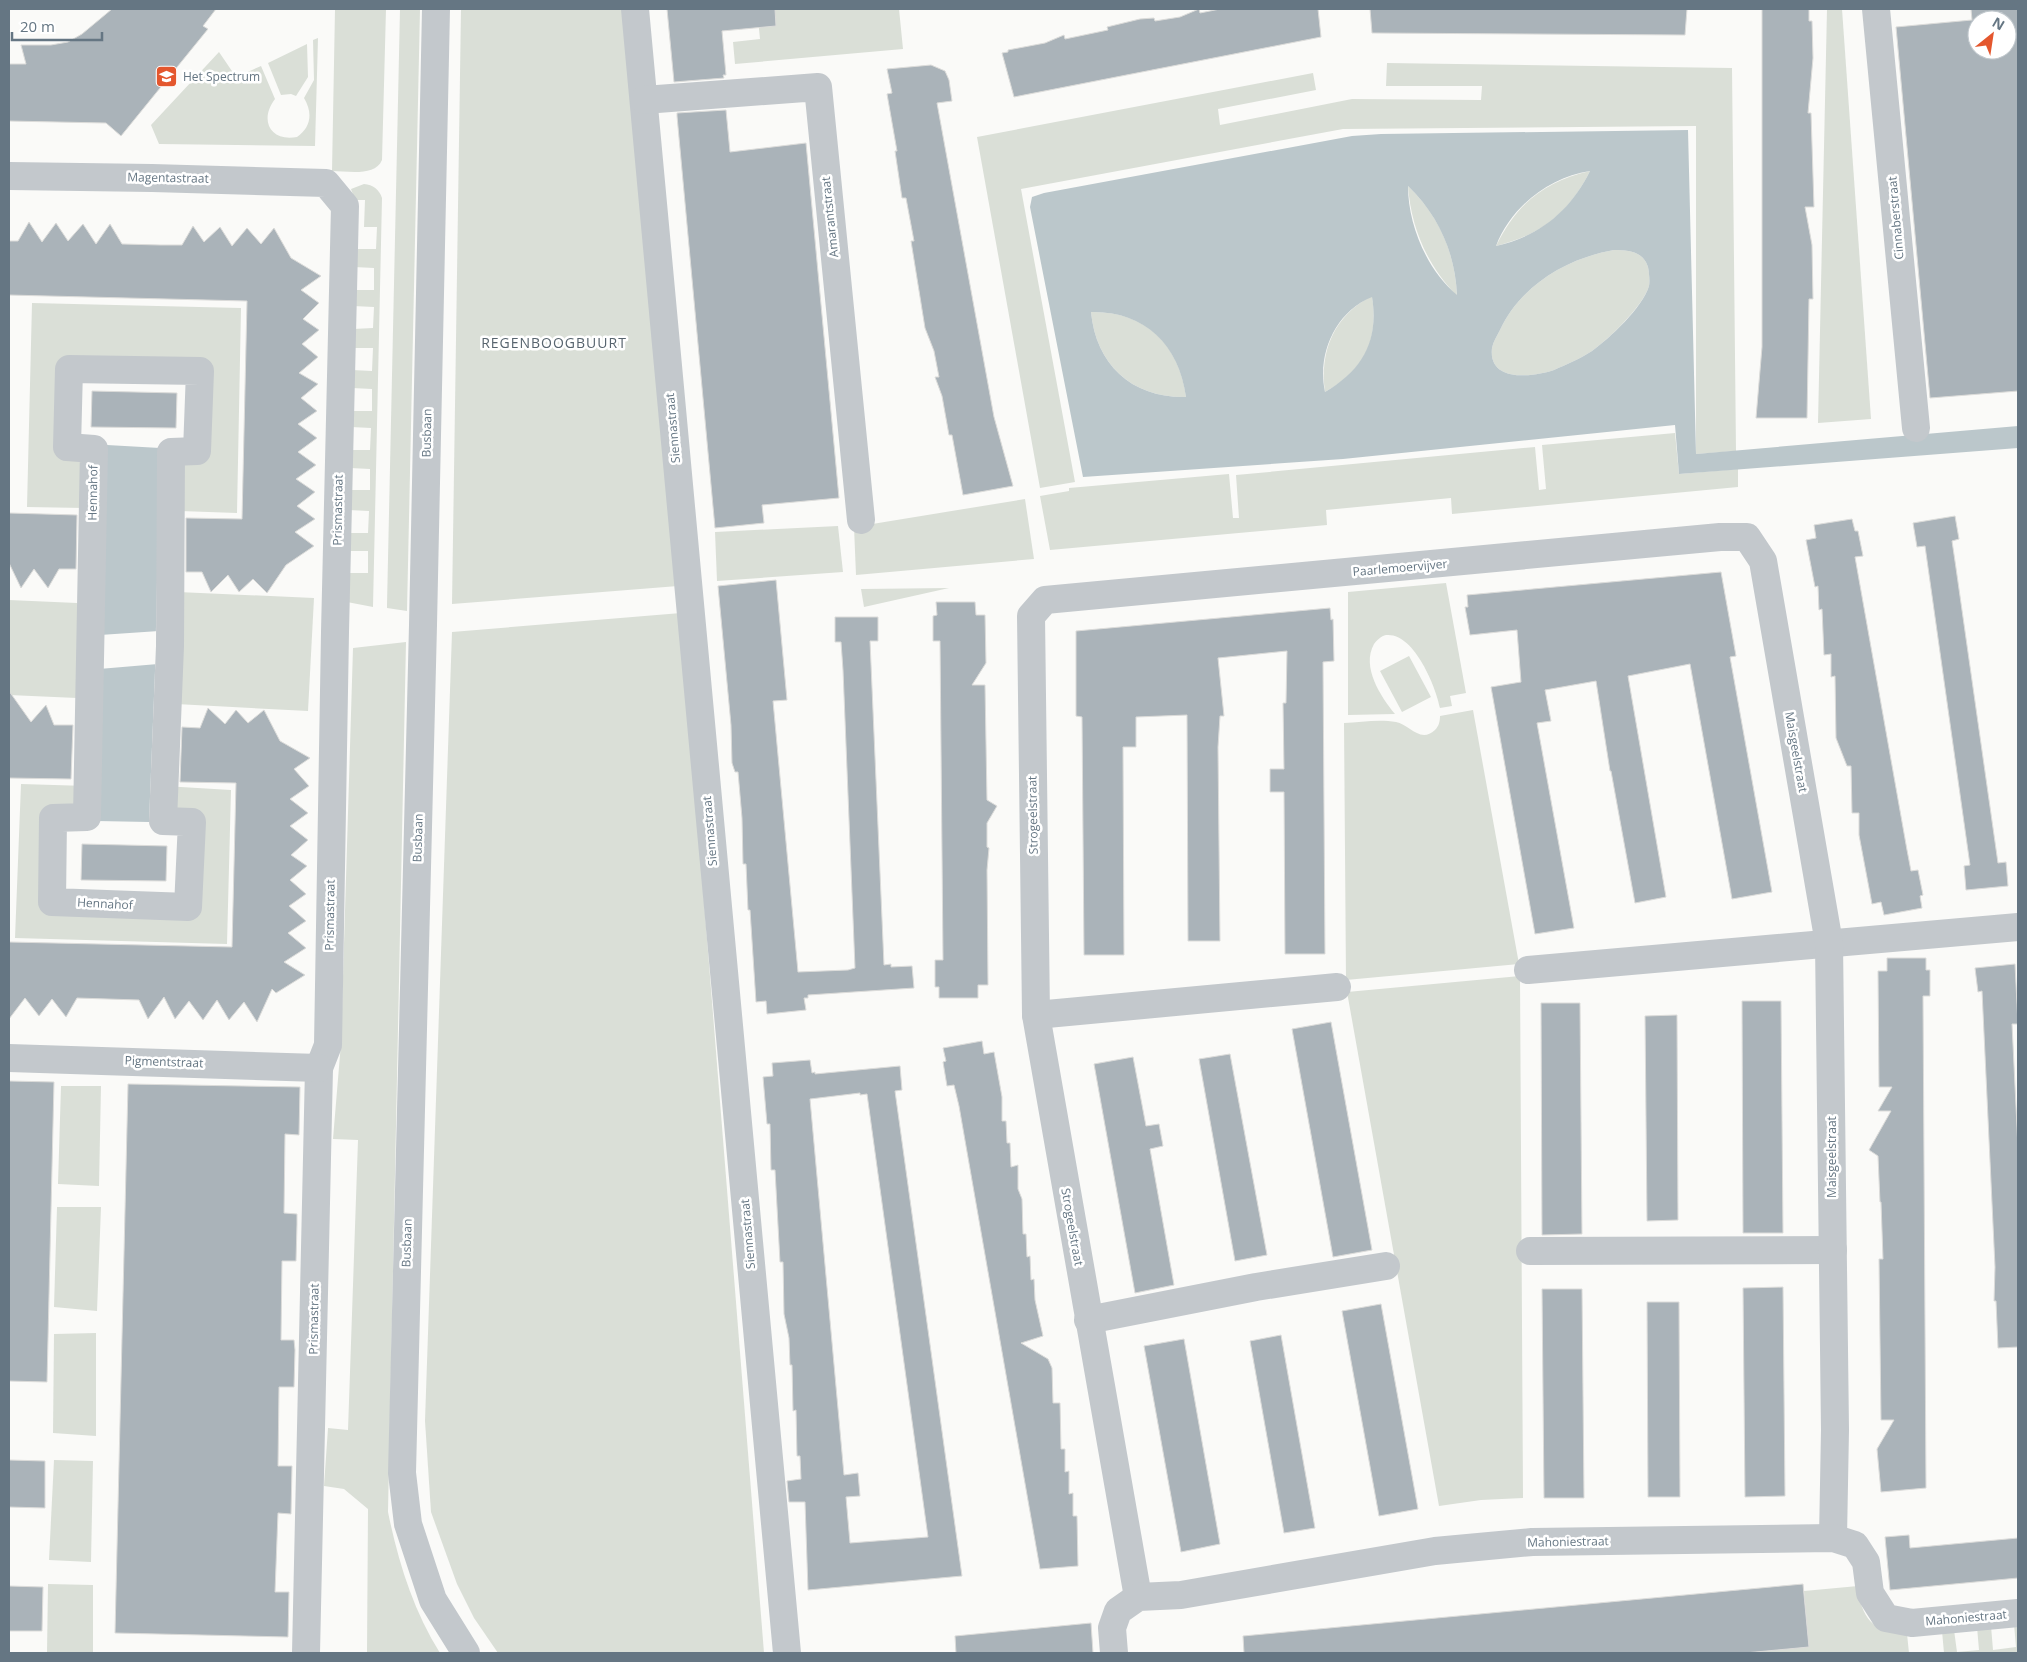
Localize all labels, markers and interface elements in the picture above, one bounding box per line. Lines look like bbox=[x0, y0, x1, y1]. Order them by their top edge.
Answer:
scale bar bbox=[12, 10, 102, 42]
north arrow bbox=[1967, 10, 2017, 60]
text: N bbox=[1989, 12, 2008, 34]
text: 20 m bbox=[20, 16, 55, 36]
school or university icon: Het Spectrum bbox=[155, 65, 179, 89]
place label: Het Spectrum bbox=[183, 68, 260, 85]
street label: Magentastraat bbox=[127, 168, 209, 187]
street label: Amarantstraat bbox=[817, 176, 842, 258]
street label: Cinnaberstraat bbox=[1883, 176, 1908, 260]
district label: REGENBOOGBUURT bbox=[481, 333, 627, 352]
street label: Siennastraat bbox=[661, 392, 684, 464]
street label: Busbaan bbox=[418, 408, 435, 458]
street label: Hennahof bbox=[84, 464, 102, 521]
street label: Prismastraat bbox=[328, 474, 347, 546]
street label: Paarlemoervijver bbox=[1352, 555, 1448, 580]
street label: Maisgeelstraat bbox=[1781, 710, 1812, 794]
street label: Strogeelstraat bbox=[1023, 776, 1042, 854]
street label: Siennastraat bbox=[698, 795, 721, 867]
street label: Busbaan bbox=[408, 813, 427, 863]
street label: Prismastraat bbox=[320, 879, 339, 951]
street label: Hennahof bbox=[77, 894, 134, 913]
street label: Pigmentstraat bbox=[124, 1052, 204, 1071]
street label: Maisgeelstraat bbox=[1823, 1116, 1840, 1198]
street label: Strogeelstraat bbox=[1057, 1187, 1088, 1267]
street label: Siennastraat bbox=[736, 1198, 759, 1270]
street label: Busbaan bbox=[397, 1218, 416, 1268]
street label: Prismastraat bbox=[304, 1283, 323, 1355]
street label: Mahoniestraat bbox=[1527, 1532, 1609, 1551]
street label: Mahoniestraat bbox=[1925, 1605, 2007, 1630]

